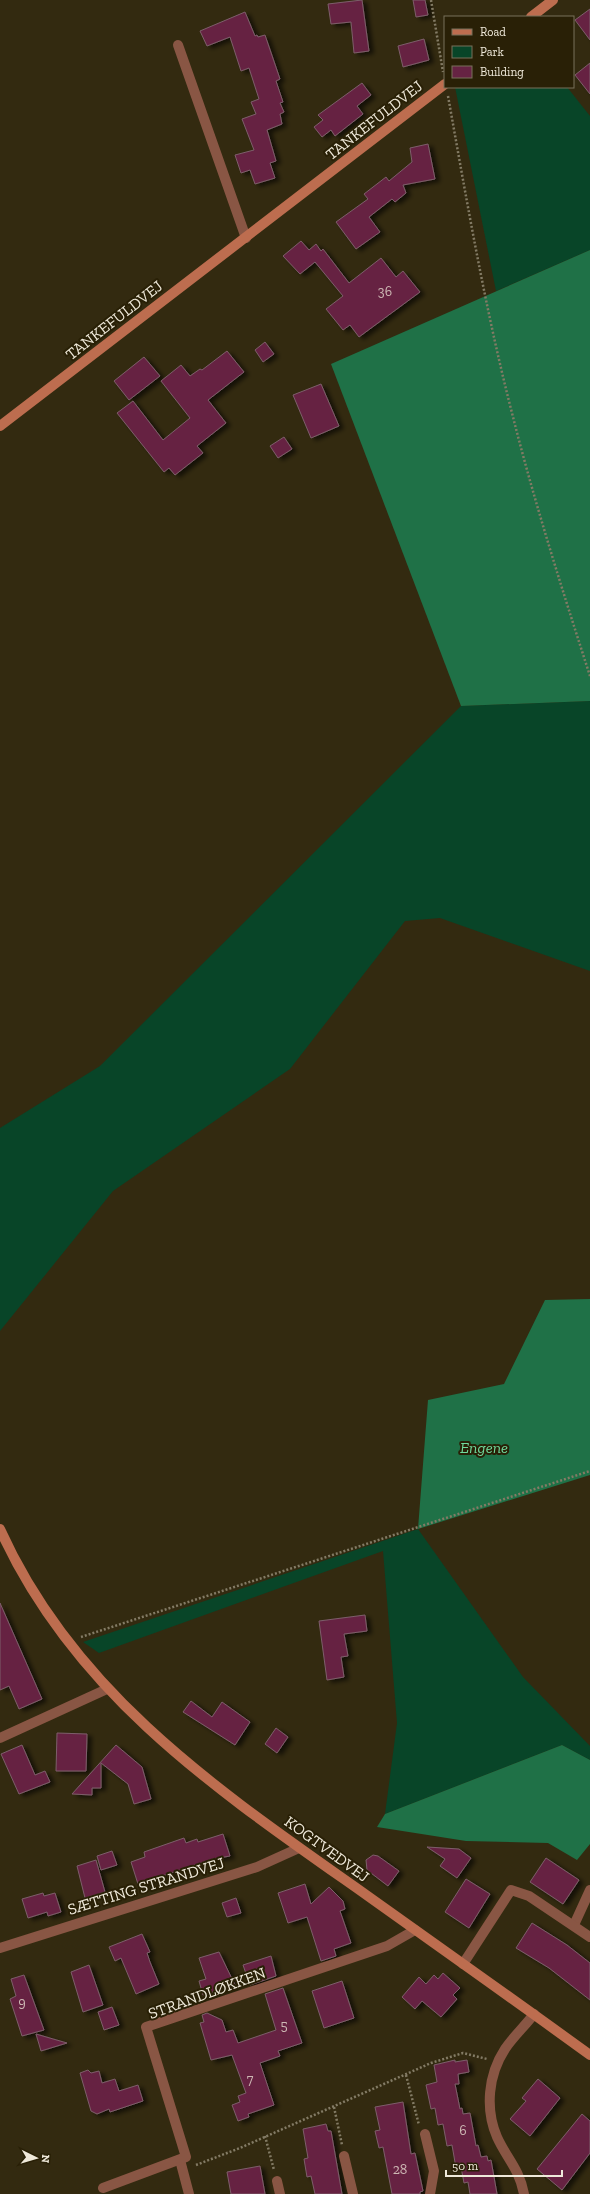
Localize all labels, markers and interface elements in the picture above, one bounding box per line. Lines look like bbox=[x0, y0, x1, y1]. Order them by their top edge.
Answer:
legend bbox=[444, 16, 574, 88]
text: Road bbox=[480, 25, 506, 39]
text: Park bbox=[480, 45, 505, 59]
text: Building bbox=[480, 65, 524, 79]
street label: TANKEFULDVEJ bbox=[322, 76, 426, 164]
street label: TANKEFULDVEJ bbox=[62, 276, 166, 364]
house number: 36 bbox=[378, 283, 392, 300]
park label: Engene bbox=[460, 1438, 508, 1457]
street label: KOGTVEDVEJ bbox=[281, 1812, 373, 1886]
street label: SÆTTING STRANDVEJ bbox=[65, 1853, 227, 1919]
street label: STRANDLØKKEN bbox=[146, 1963, 269, 2023]
house number: 9 bbox=[18, 1994, 26, 2011]
house number: 5 bbox=[280, 2017, 288, 2034]
house number: 7 bbox=[247, 2071, 254, 2088]
house number: 6 bbox=[459, 2122, 467, 2139]
north arrow bbox=[16, 2138, 56, 2178]
scale bar bbox=[446, 2152, 562, 2178]
text: N bbox=[39, 2154, 52, 2164]
text: 50 m bbox=[452, 2159, 479, 2173]
house number: 28 bbox=[393, 2161, 407, 2178]

